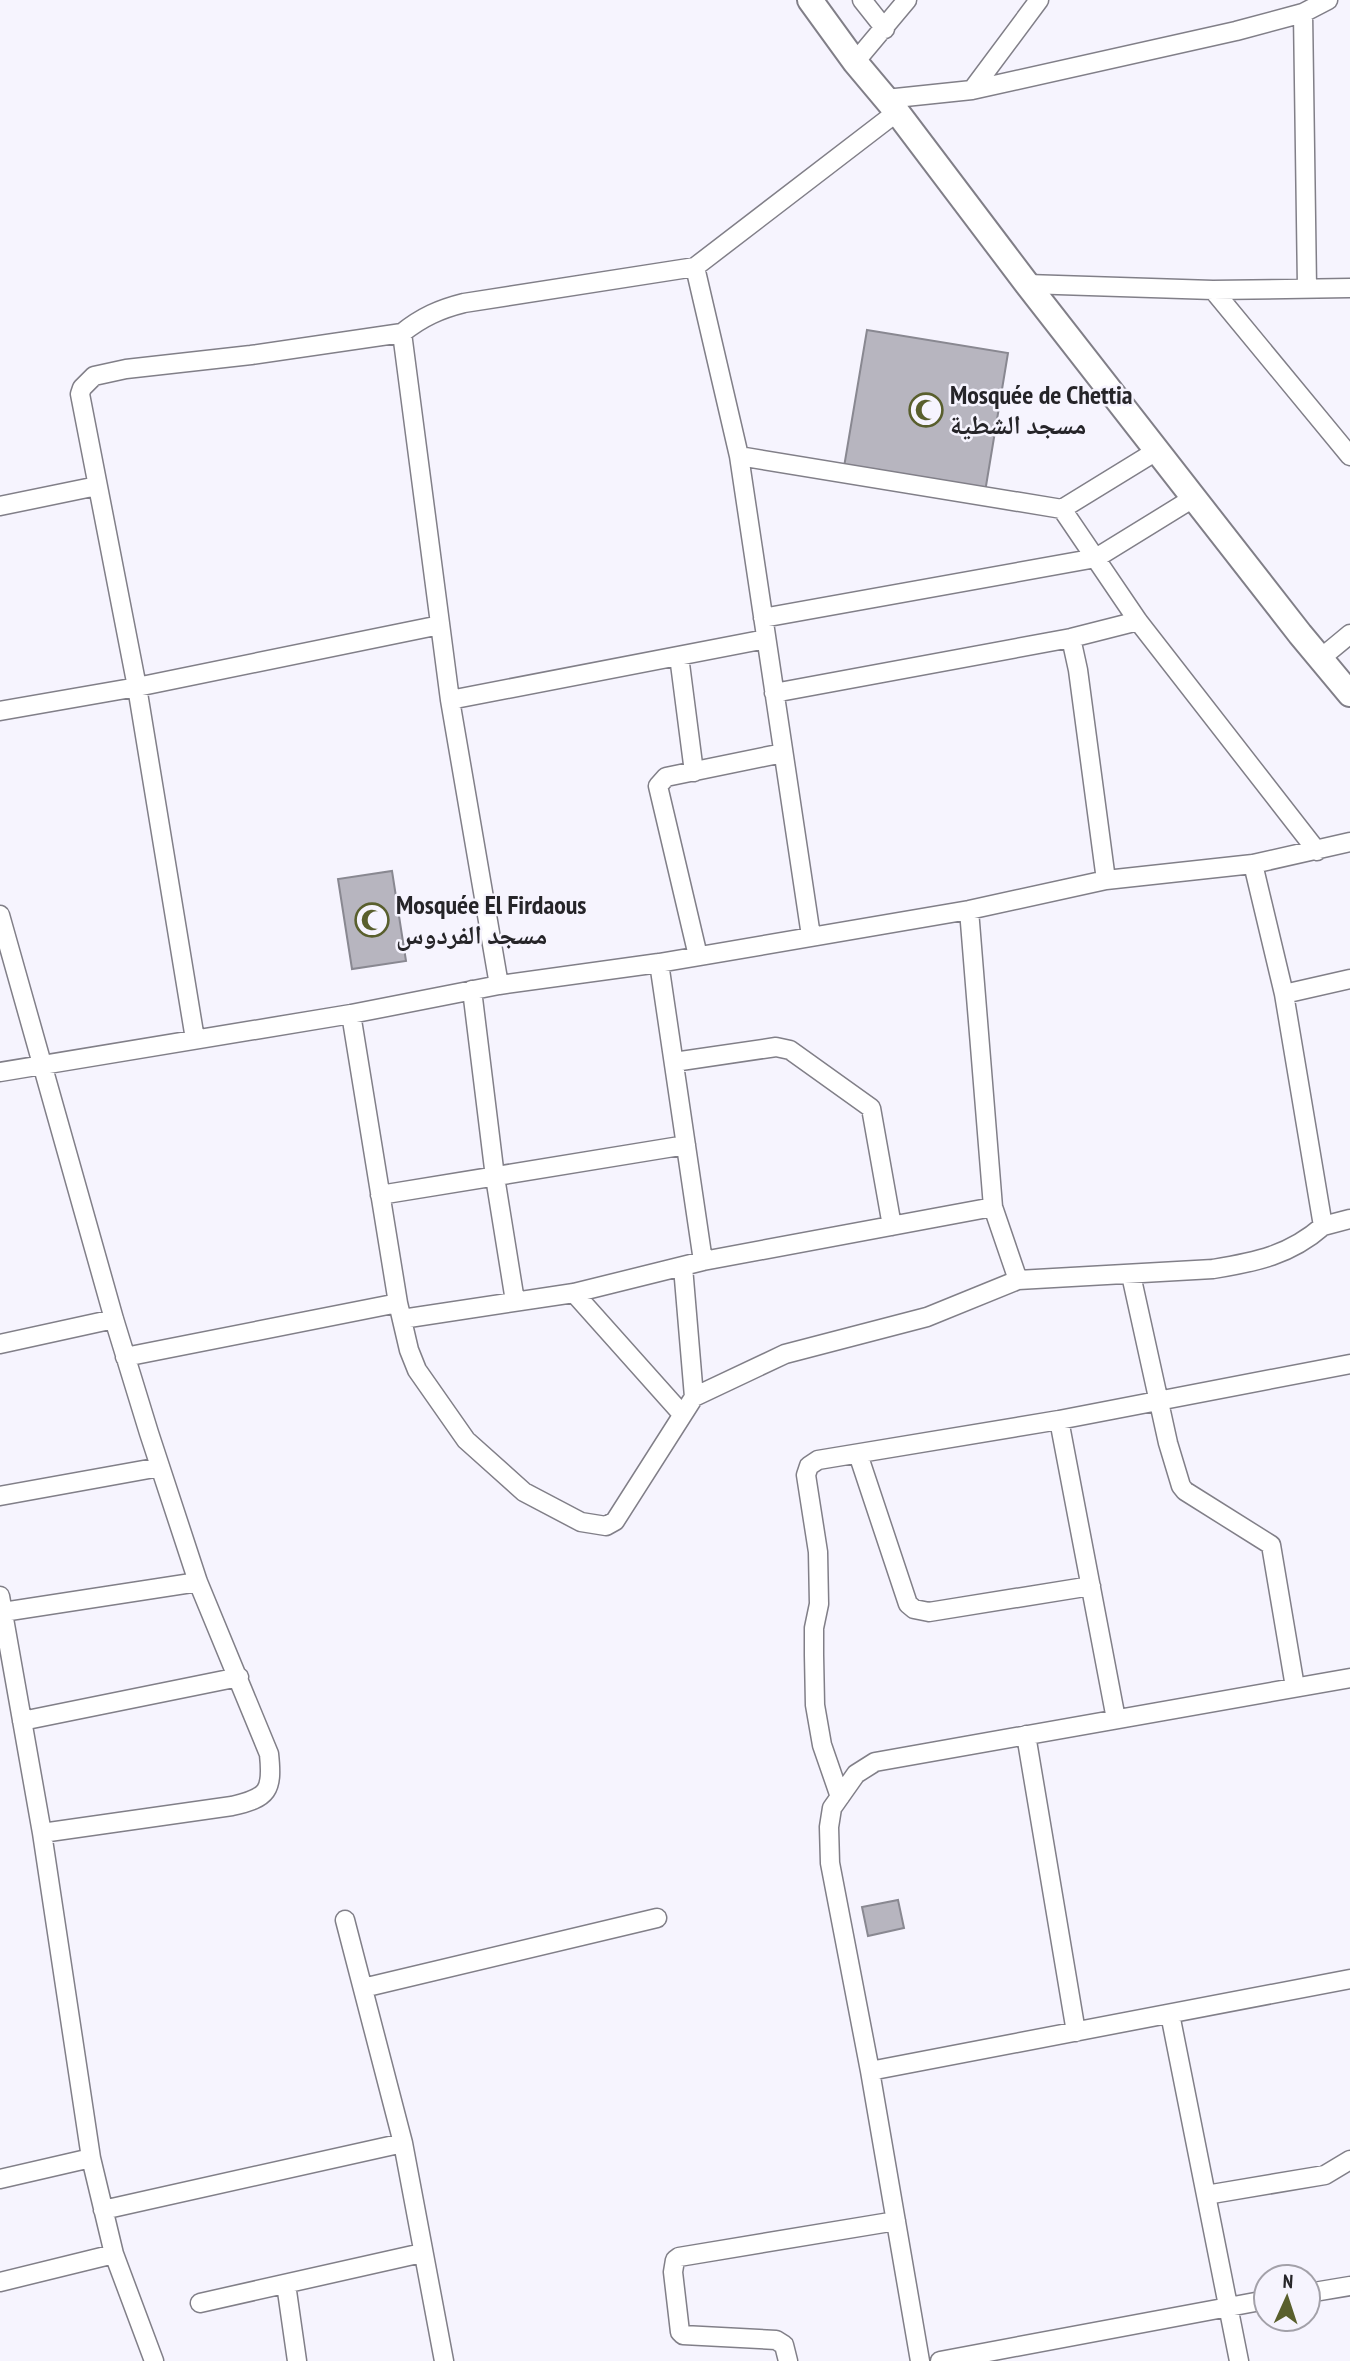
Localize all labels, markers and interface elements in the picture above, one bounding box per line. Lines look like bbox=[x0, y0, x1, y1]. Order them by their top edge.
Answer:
place label: Mosquée de Chettia مسجد الشطية bbox=[950, 378, 1133, 441]
mosque icon: Mosquée de Chettia مسجد الشطية bbox=[907, 391, 945, 429]
place label: Mosquée El Firdaous مسجد الفردوس bbox=[396, 888, 586, 951]
mosque icon: Mosquée El Firdaous مسجد الفردوس bbox=[353, 901, 391, 939]
north arrow bbox=[1252, 2263, 1322, 2333]
text: N bbox=[1282, 2269, 1294, 2293]

